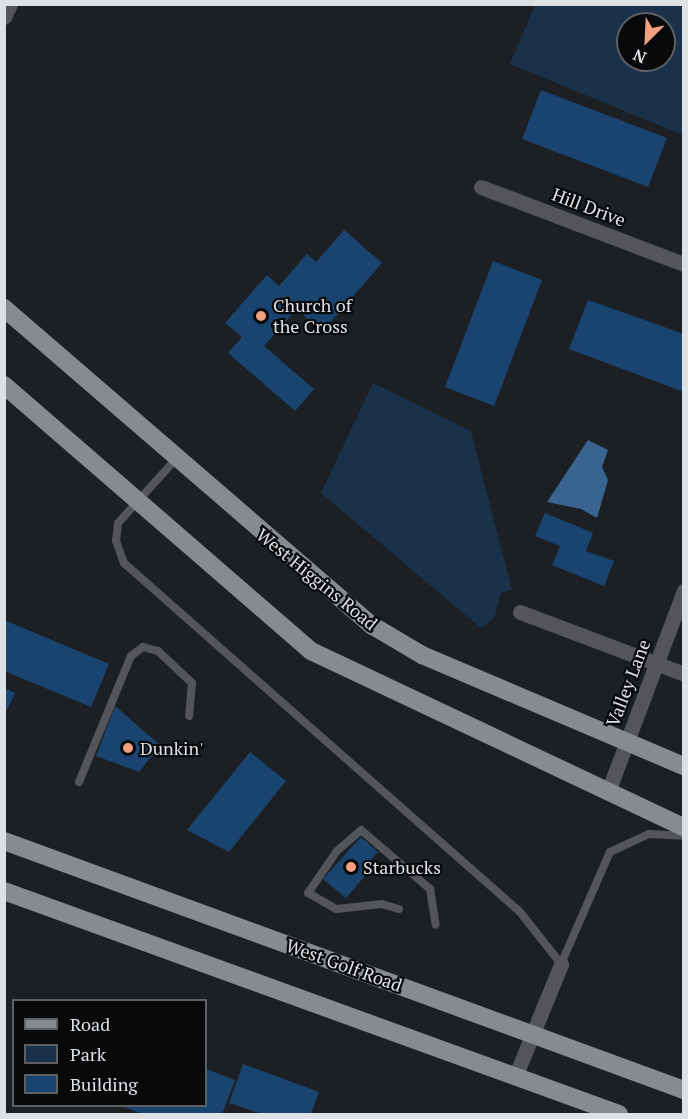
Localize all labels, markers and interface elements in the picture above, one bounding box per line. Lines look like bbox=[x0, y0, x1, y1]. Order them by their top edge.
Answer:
north arrow bbox=[616, 12, 676, 72]
text: N bbox=[629, 44, 650, 69]
street label: Hill Drive bbox=[549, 183, 629, 231]
place label: Church of the Cross bbox=[273, 295, 352, 338]
marker: Church of the Cross bbox=[254, 309, 268, 323]
street label: West Higgins Road bbox=[252, 524, 382, 634]
street label: Valley Lane bbox=[601, 636, 655, 730]
place label: Dunkin' bbox=[140, 737, 203, 759]
marker: Dunkin' bbox=[121, 741, 135, 755]
place label: Starbucks bbox=[363, 856, 441, 878]
marker: Starbucks bbox=[344, 860, 358, 874]
street label: West Golf Road bbox=[283, 934, 405, 996]
legend bbox=[12, 999, 207, 1107]
text: Road bbox=[70, 1012, 110, 1036]
text: Park bbox=[70, 1042, 106, 1066]
text: Building bbox=[70, 1072, 138, 1096]

